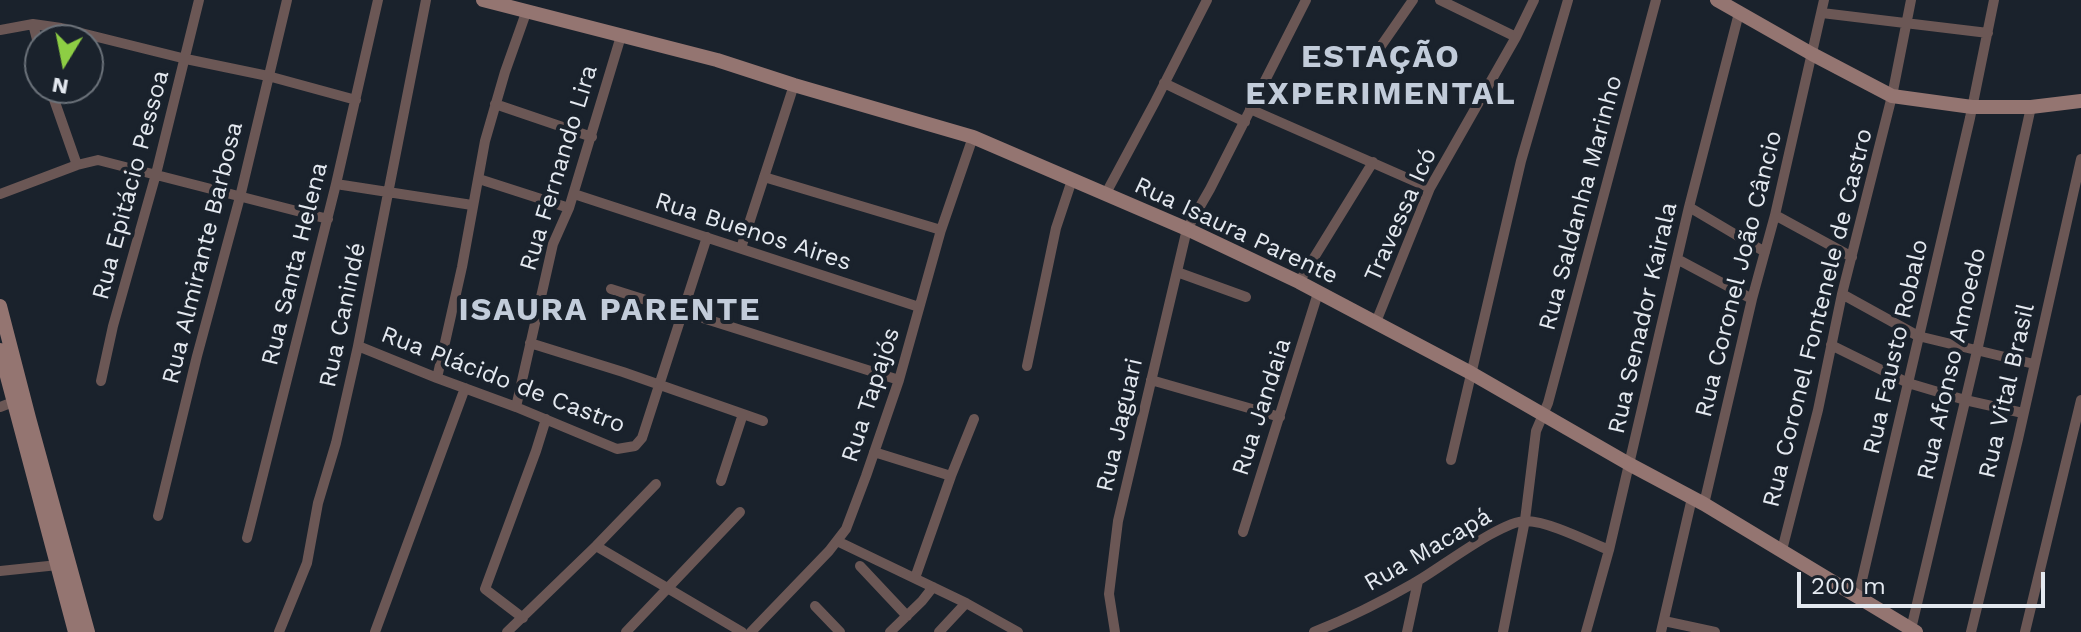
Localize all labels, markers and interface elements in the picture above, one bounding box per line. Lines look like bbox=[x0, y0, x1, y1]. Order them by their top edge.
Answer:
north arrow bbox=[24, 24, 104, 104]
district label: ESTAÇÃO EXPERIMENTAL bbox=[1245, 39, 1517, 114]
street label: Rua Fernando Lira bbox=[514, 61, 604, 275]
street label: Rua Epitácio Pessoa bbox=[86, 67, 176, 303]
text: N bbox=[50, 72, 70, 100]
street label: Rua Saldanha Marinho bbox=[1533, 72, 1629, 334]
street label: Rua Almirante Barbosa bbox=[156, 119, 250, 387]
street label: Rua Coronel Fontenele de Castro bbox=[1757, 126, 1879, 510]
street label: Rua Coronel João Câncio bbox=[1689, 128, 1789, 420]
street label: Travessa Icó bbox=[1359, 144, 1443, 286]
street label: Rua Santa Helena bbox=[256, 159, 334, 369]
street label: Rua Isaura Parente bbox=[1130, 171, 1342, 291]
street label: Rua Buenos Aires bbox=[651, 187, 855, 277]
street label: Rua Senador Kairala bbox=[1602, 199, 1684, 437]
street label: Rua Fausto Robalo bbox=[1857, 237, 1935, 457]
street label: Rua Canindé bbox=[314, 240, 372, 390]
street label: Rua Afonso Amoedo bbox=[1911, 245, 1993, 483]
district label: ISAURA PARENTE bbox=[458, 292, 762, 330]
street label: Rua Vital Brasil bbox=[1973, 301, 2041, 481]
street label: Rua Plácido de Castro bbox=[377, 320, 629, 440]
street label: Rua Tapajós bbox=[836, 324, 906, 466]
street label: Rua Jandaia bbox=[1226, 335, 1298, 479]
street label: Rua Jaguari bbox=[1091, 355, 1149, 495]
street label: Rua Macapá bbox=[1359, 502, 1497, 598]
scale bar bbox=[1801, 556, 2049, 606]
text: 200 m bbox=[1811, 572, 1886, 600]

